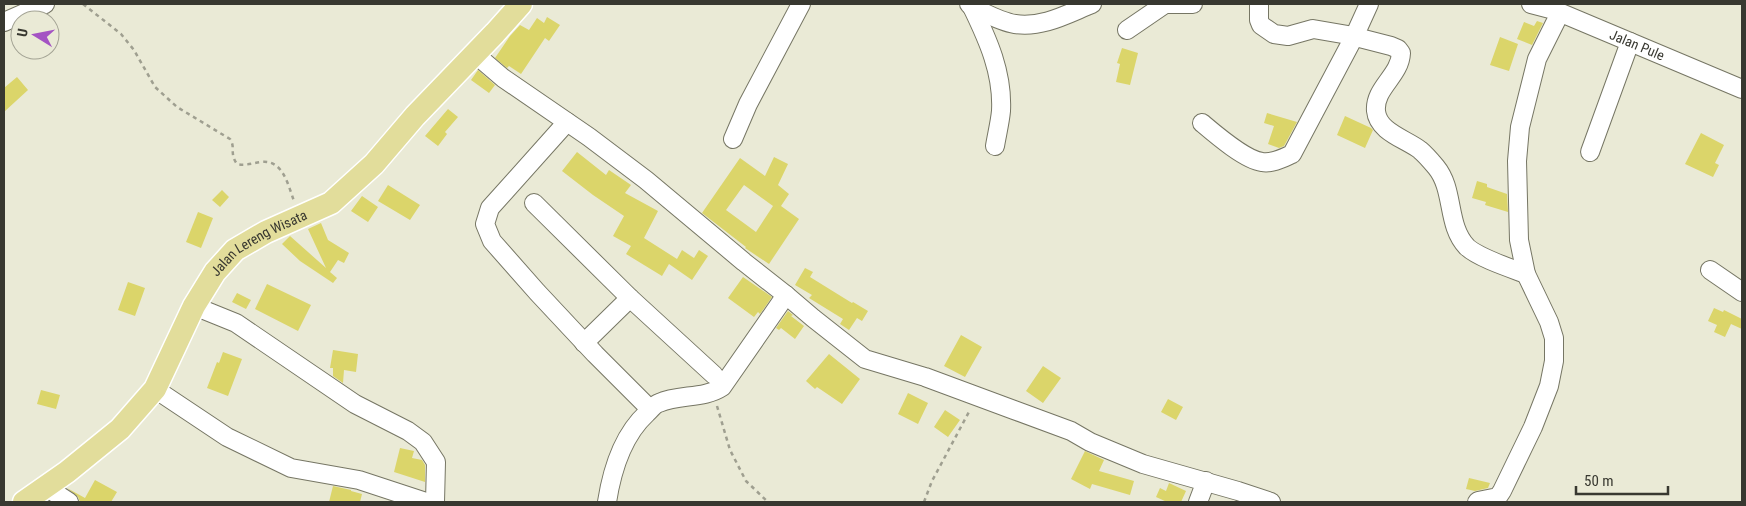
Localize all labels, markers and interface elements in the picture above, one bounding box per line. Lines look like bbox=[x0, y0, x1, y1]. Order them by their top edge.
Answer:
north arrow bbox=[10, 10, 60, 60]
street label: Jalan Pule bbox=[1607, 26, 1667, 64]
text: U bbox=[14, 27, 31, 38]
street label: Jalan Lereng Wisata bbox=[207, 207, 309, 279]
scale bar bbox=[1576, 464, 1668, 496]
text: 50 m bbox=[1584, 472, 1614, 490]

